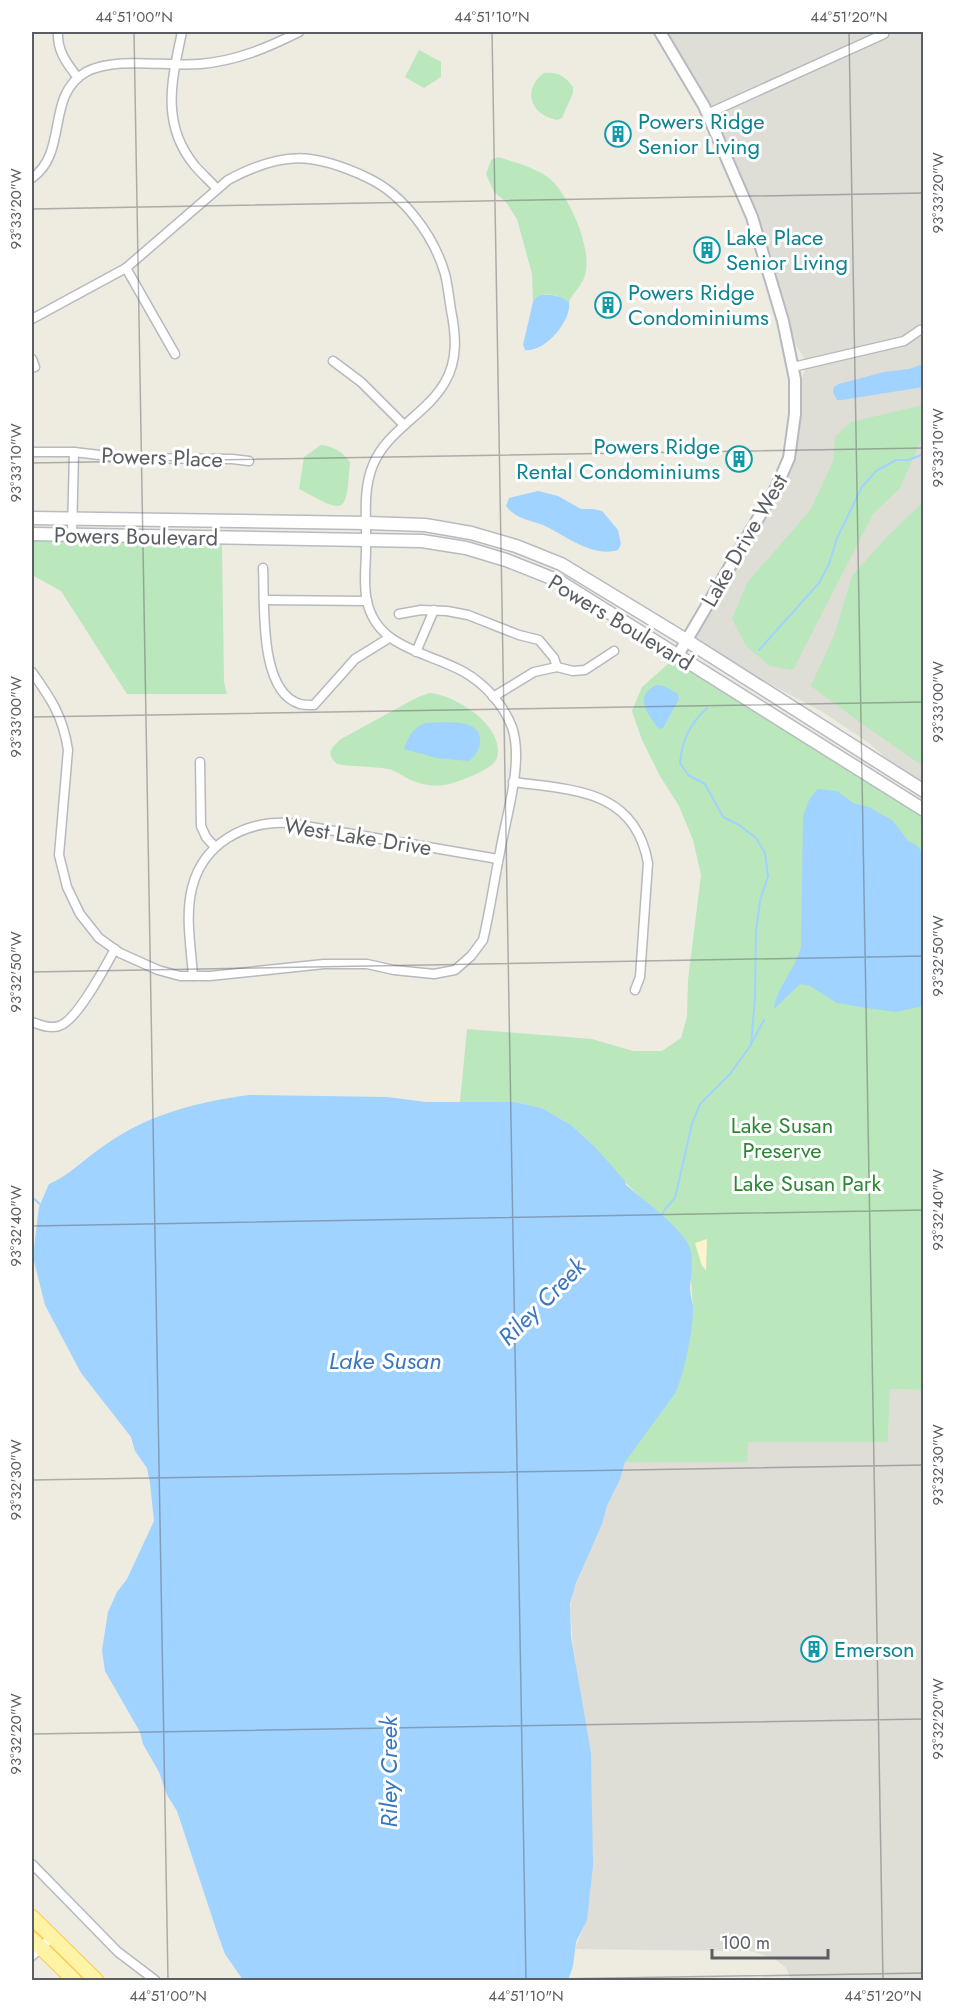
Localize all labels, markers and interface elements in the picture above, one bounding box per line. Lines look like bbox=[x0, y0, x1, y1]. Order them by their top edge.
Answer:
text: 44°51'00"N bbox=[95, 6, 173, 28]
text: 44°51'10"N bbox=[454, 6, 530, 28]
text: 44°51'20"N bbox=[810, 6, 888, 28]
place label: Powers Ridge Senior Living bbox=[638, 105, 765, 162]
building icon: Powers Ridge Senior Living bbox=[603, 119, 633, 149]
text: 93°33'20"W bbox=[927, 152, 949, 234]
text: 93°33'20"W bbox=[5, 168, 27, 250]
place label: Lake Place Senior Living bbox=[726, 221, 848, 278]
building icon: Lake Place Senior Living bbox=[692, 235, 722, 265]
place label: Powers Ridge Condominiums bbox=[628, 276, 769, 333]
building icon: Powers Ridge Condominiums bbox=[593, 290, 623, 320]
text: 93°33'10"W bbox=[927, 408, 949, 488]
text: 93°33'10"W bbox=[5, 423, 27, 503]
place label: Powers Ridge Rental Condominiums bbox=[516, 430, 720, 487]
street label: Powers Place bbox=[101, 439, 223, 475]
building icon: Powers Ridge Rental Condominiums bbox=[724, 444, 754, 474]
street label: Lake Drive West bbox=[693, 467, 795, 612]
street label: Powers Boulevard bbox=[54, 519, 218, 553]
street label: Powers Boulevard bbox=[542, 566, 700, 678]
text: 93°33'00"W bbox=[927, 661, 949, 743]
text: 93°33'00"W bbox=[5, 676, 27, 758]
street label: West Lake Drive bbox=[282, 809, 434, 863]
text: 93°32'50"W bbox=[927, 915, 949, 997]
text: 93°32'50"W bbox=[5, 931, 27, 1013]
park label: Lake Susan Preserve bbox=[731, 1109, 833, 1166]
park label: Lake Susan Park bbox=[733, 1167, 881, 1199]
text: 93°32'40"W bbox=[927, 1169, 949, 1251]
text: 93°32'40"W bbox=[5, 1185, 27, 1267]
water label: Riley Creek bbox=[490, 1249, 595, 1353]
water label: Lake Susan bbox=[329, 1343, 441, 1378]
text: 93°32'30"W bbox=[927, 1424, 949, 1506]
text: 93°32'30"W bbox=[5, 1439, 27, 1521]
place label: Emerson bbox=[834, 1633, 915, 1665]
building icon: Emerson bbox=[799, 1634, 829, 1664]
text: 93°32'20"W bbox=[927, 1678, 949, 1760]
text: 93°32'20"W bbox=[5, 1693, 27, 1775]
water label: Riley Creek bbox=[371, 1715, 406, 1828]
scale bar bbox=[712, 1922, 828, 1960]
text: 100 m bbox=[721, 1930, 770, 1956]
text: 44°51'00"N bbox=[129, 1985, 207, 2007]
text: 44°51'10"N bbox=[488, 1985, 564, 2007]
text: 44°51'20"N bbox=[844, 1985, 922, 2007]

